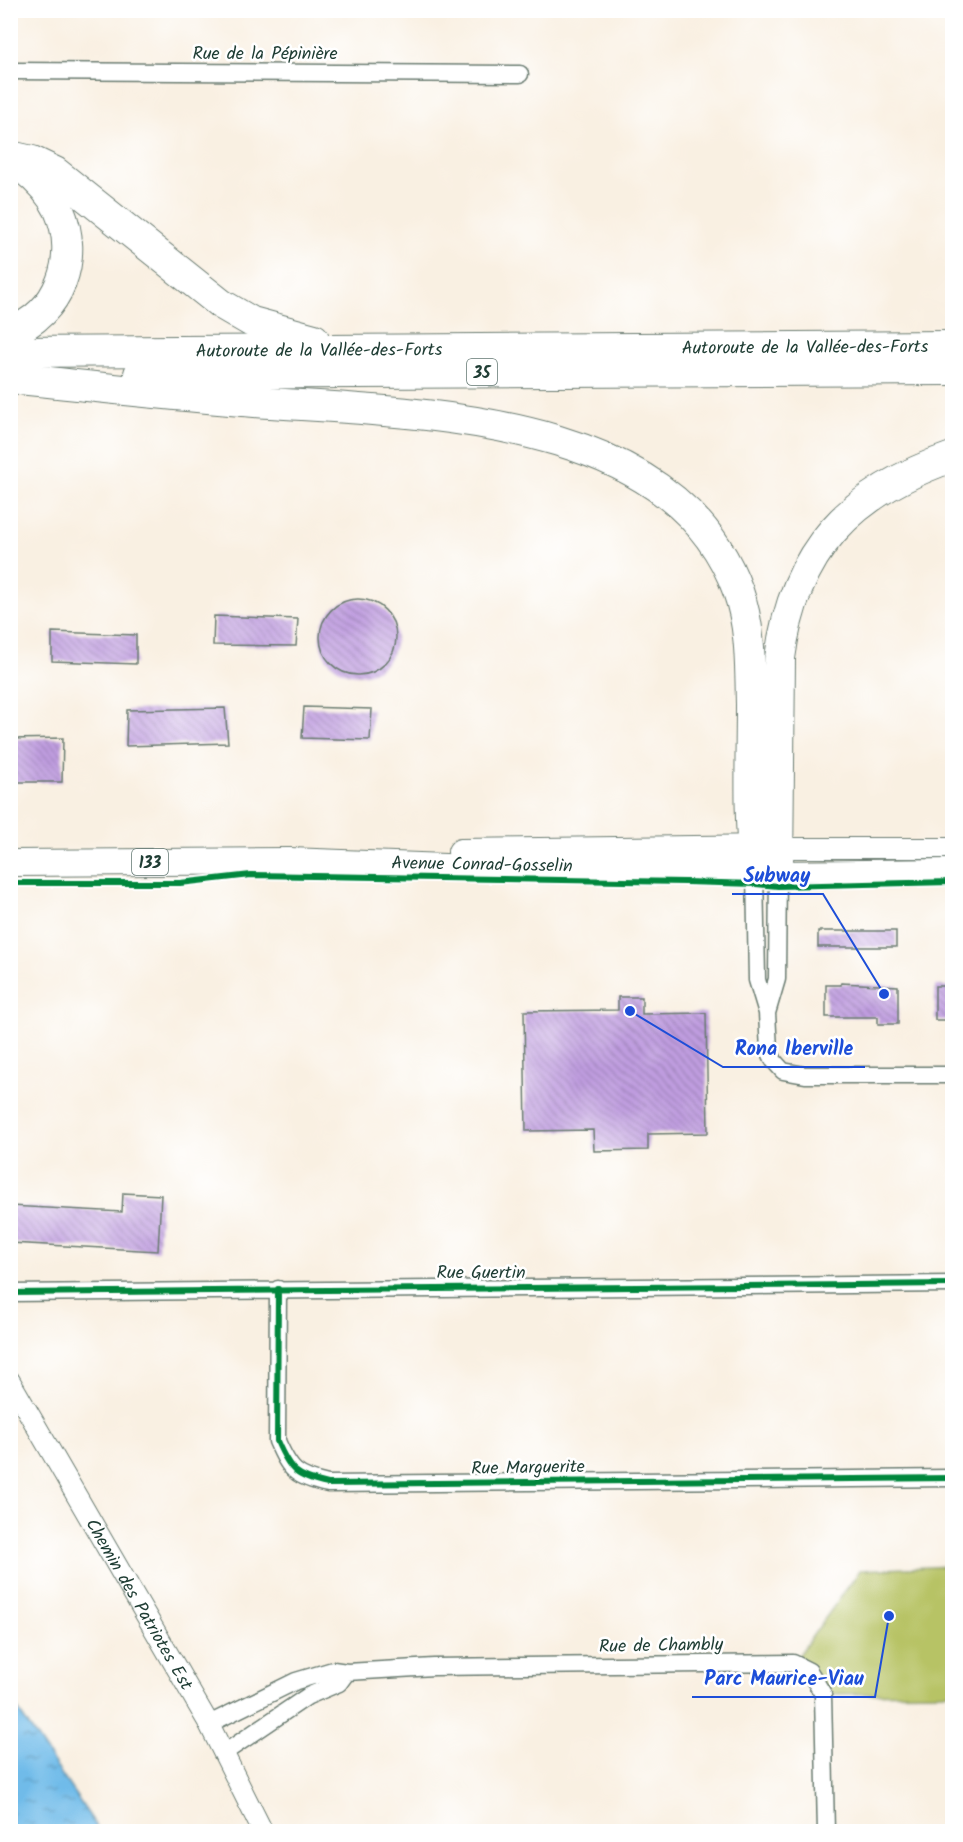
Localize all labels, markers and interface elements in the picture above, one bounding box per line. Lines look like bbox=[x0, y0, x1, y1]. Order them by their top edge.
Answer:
street label: Rue de la Pépinière bbox=[192, 40, 338, 69]
street label: Autoroute de la Vallée-des-Forts bbox=[682, 333, 929, 364]
street label: Autoroute de la Vallée-des-Forts bbox=[196, 336, 443, 367]
road number: 35 bbox=[467, 359, 497, 385]
road number: 133 bbox=[132, 849, 168, 875]
street label: Avenue Conrad-Gosselin bbox=[391, 849, 573, 882]
callout: Subway bbox=[732, 856, 823, 894]
text: Subway bbox=[744, 861, 811, 893]
callout: Rona Iberville bbox=[723, 1029, 865, 1067]
text: Rona Iberville bbox=[735, 1034, 854, 1066]
street label: Rue Guertin bbox=[436, 1259, 526, 1288]
street label: Rue Marguerite bbox=[471, 1453, 585, 1484]
street label: Chemin des Patriotes Est bbox=[77, 1513, 200, 1697]
street label: Rue de Chambly bbox=[599, 1631, 724, 1662]
callout: Parc Maurice-Viau bbox=[692, 1659, 875, 1697]
text: Parc Maurice-Viau bbox=[704, 1664, 864, 1696]

